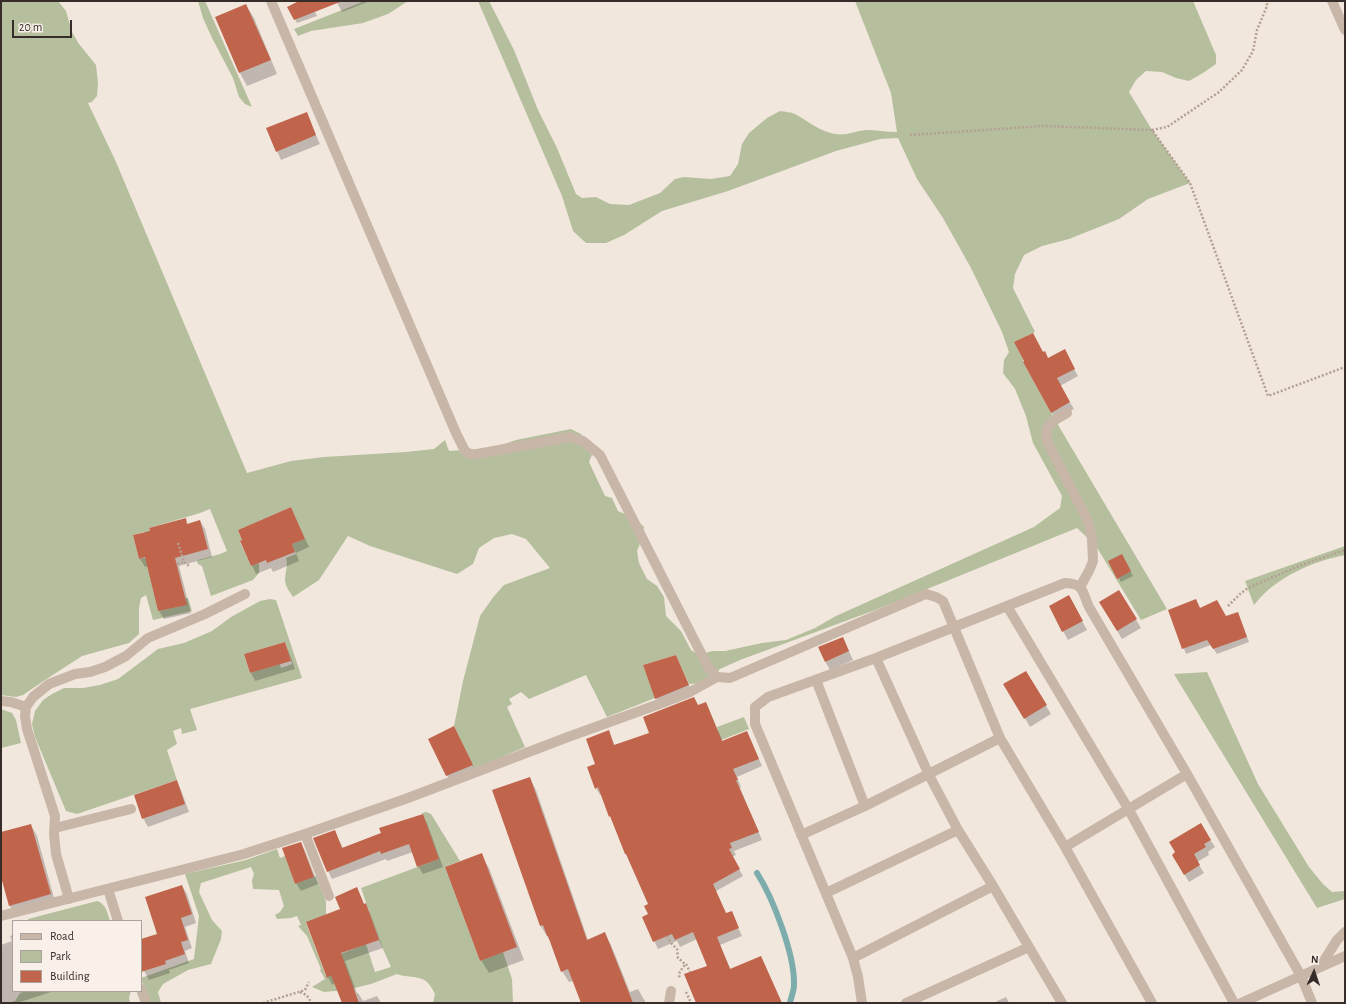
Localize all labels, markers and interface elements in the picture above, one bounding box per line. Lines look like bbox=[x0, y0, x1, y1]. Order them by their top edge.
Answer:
scale bar bbox=[14, 12, 74, 38]
text: 20 m bbox=[19, 21, 42, 33]
legend bbox=[12, 920, 142, 992]
text: Road bbox=[50, 930, 74, 942]
text: Park bbox=[50, 950, 71, 962]
north arrow bbox=[1294, 952, 1334, 992]
text: N bbox=[1311, 954, 1319, 965]
text: Building bbox=[50, 970, 90, 982]

